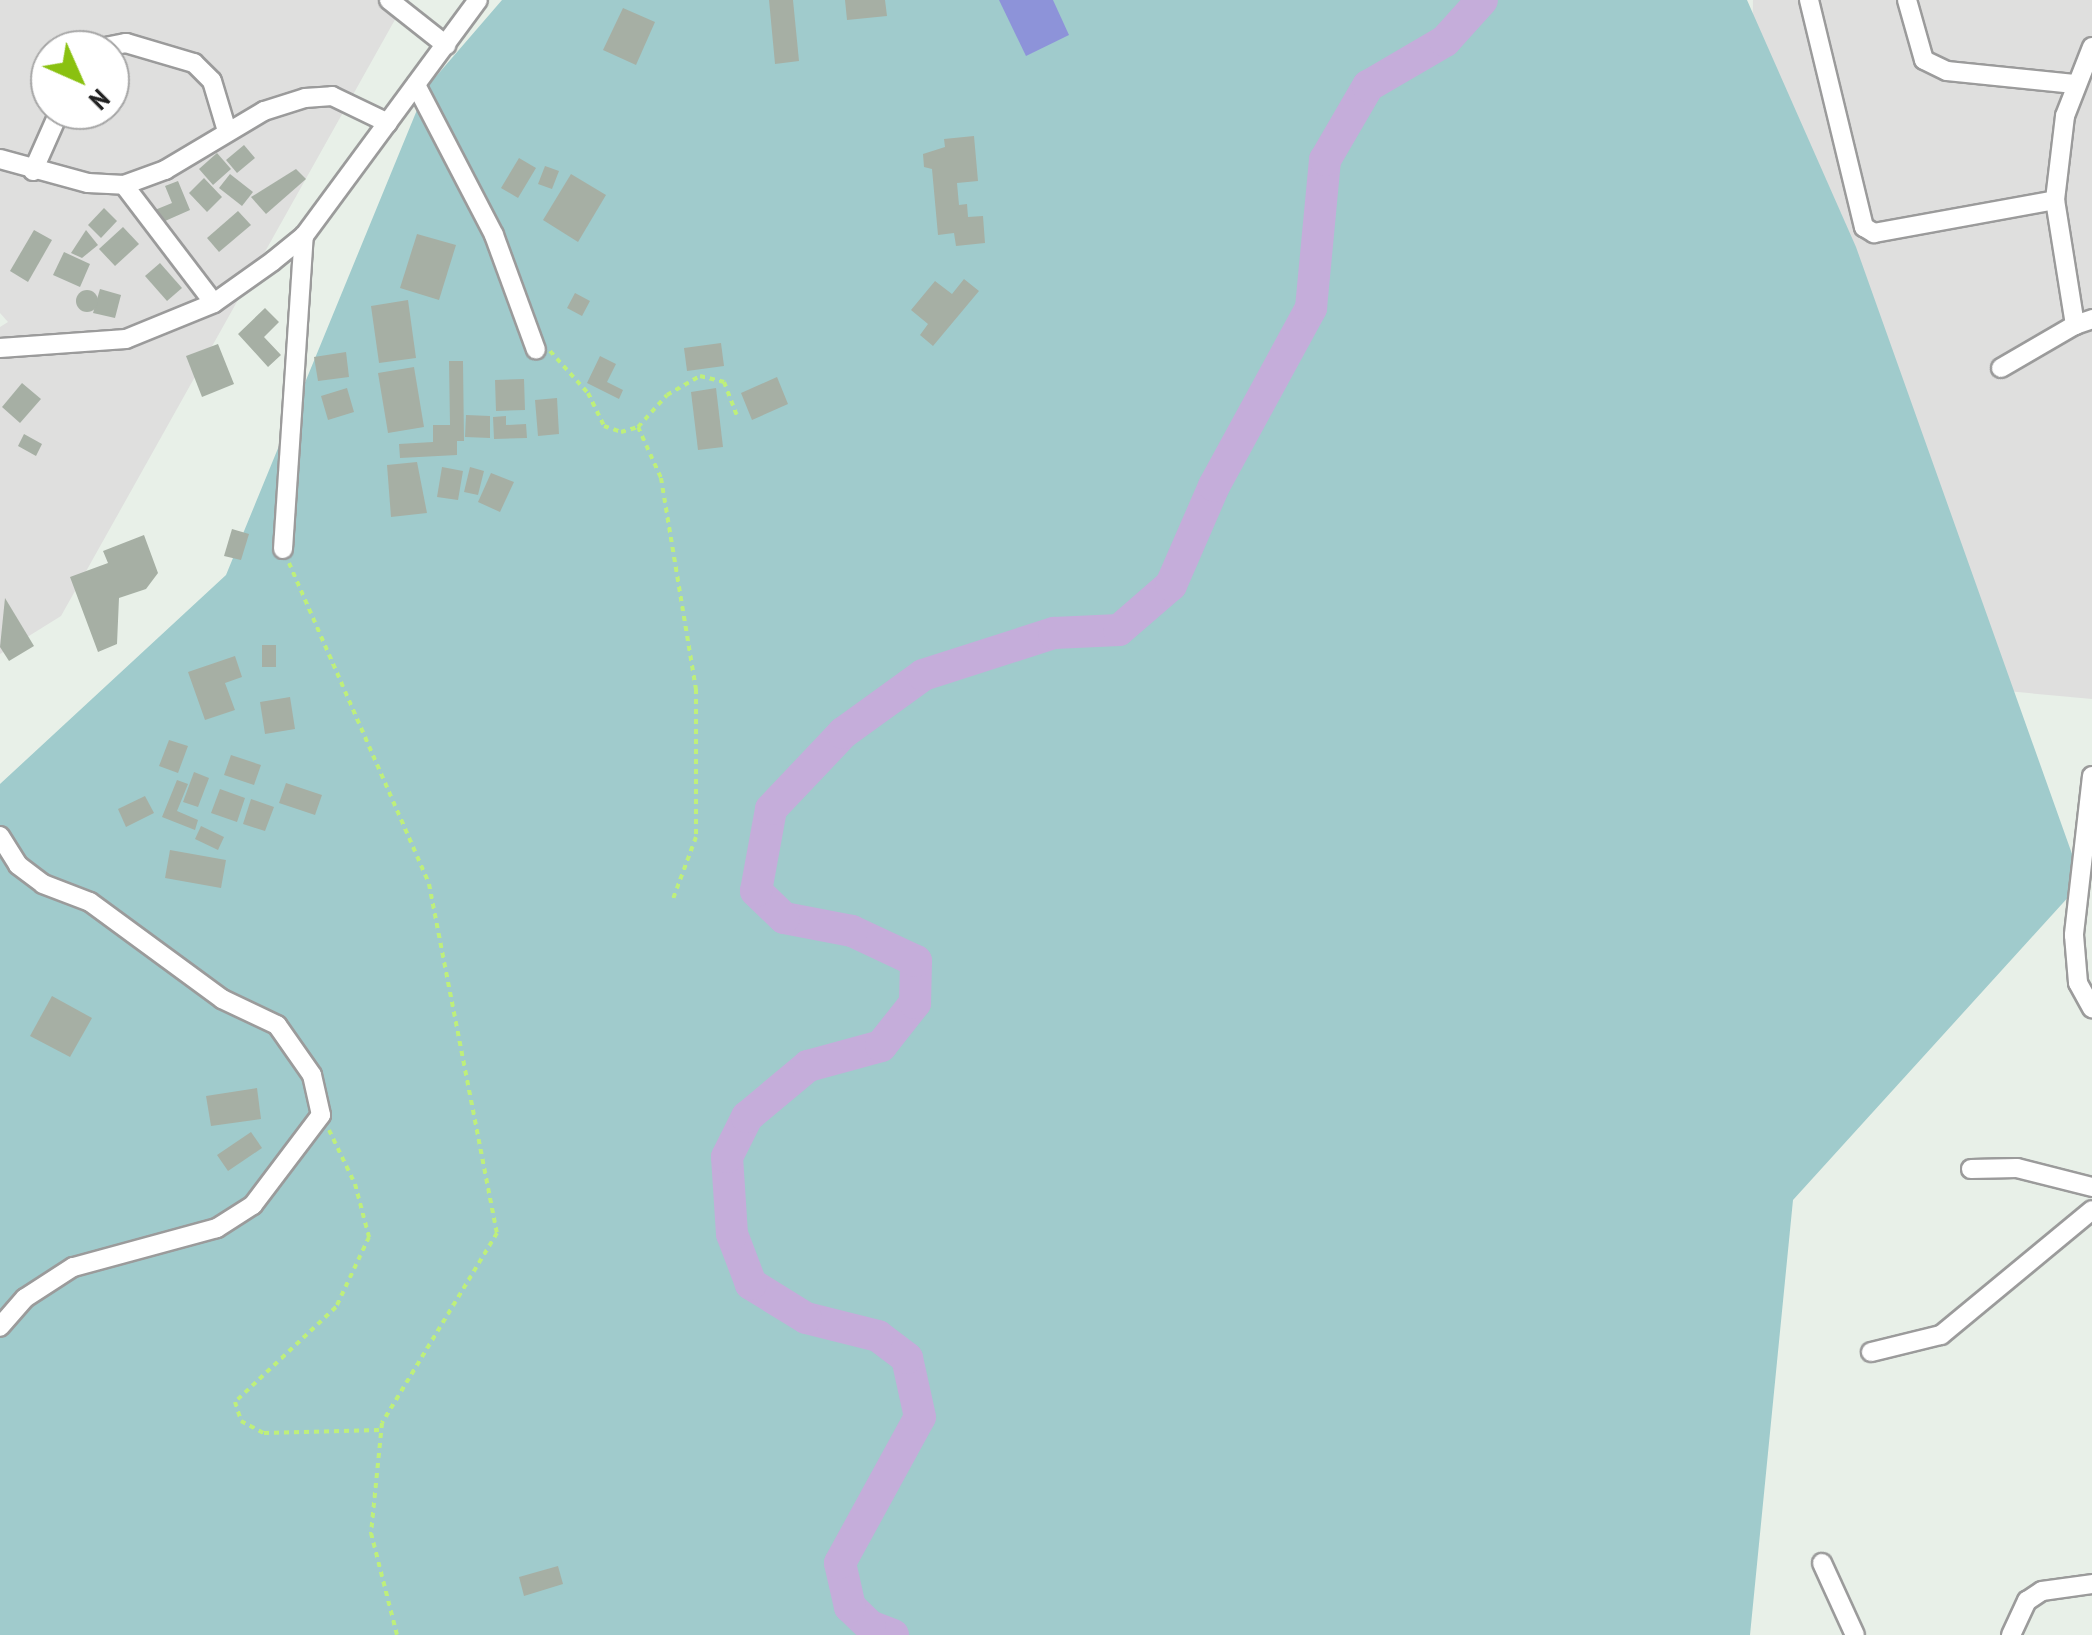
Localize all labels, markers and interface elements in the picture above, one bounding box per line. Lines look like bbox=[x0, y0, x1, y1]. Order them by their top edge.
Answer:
north arrow bbox=[30, 30, 130, 130]
text: N bbox=[82, 82, 119, 119]

